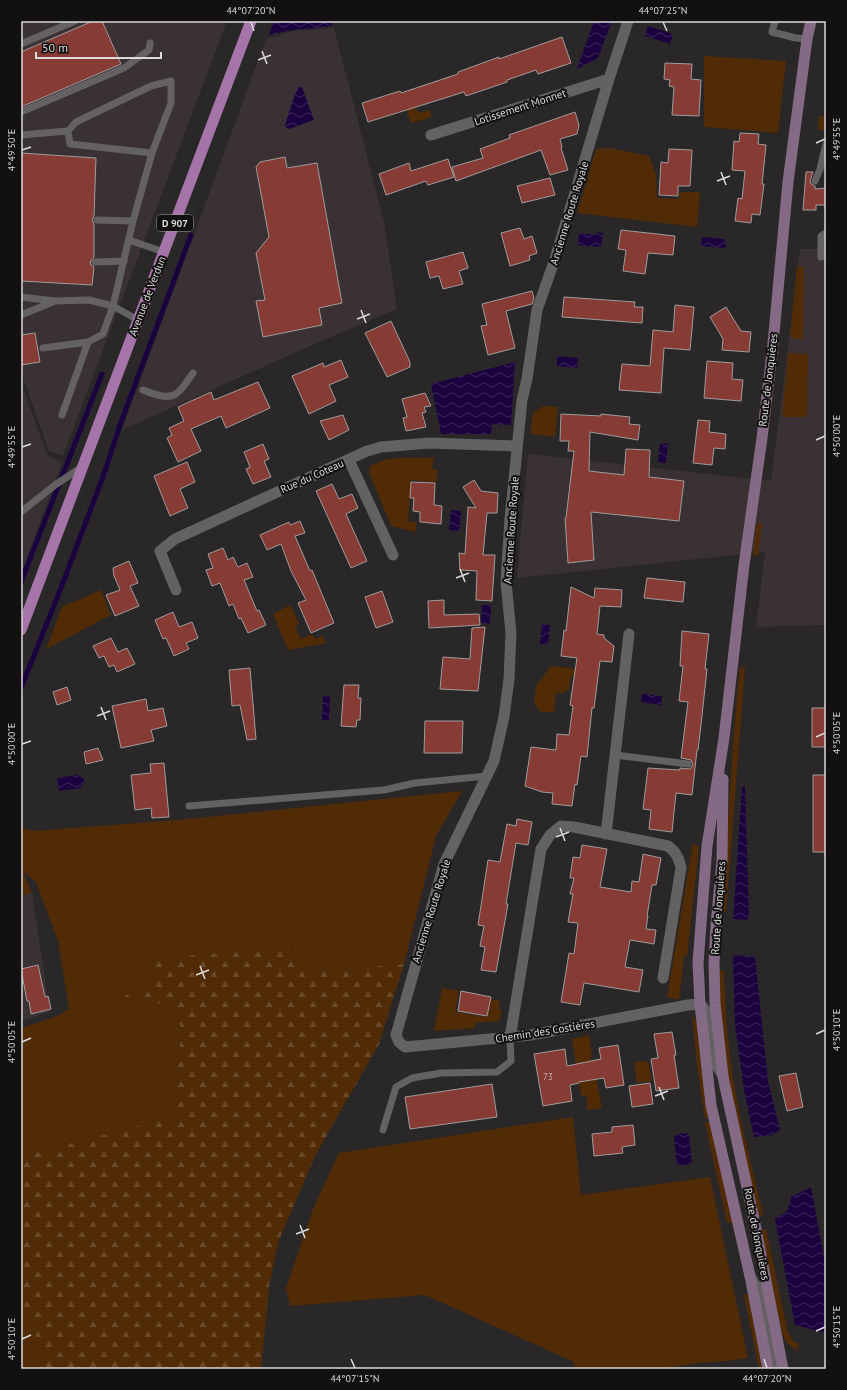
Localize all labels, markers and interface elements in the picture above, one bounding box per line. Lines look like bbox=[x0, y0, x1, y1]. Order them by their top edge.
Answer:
text: 44°07'20"N bbox=[226, 4, 276, 17]
text: 44°07'25"N bbox=[638, 4, 688, 17]
scale bar bbox=[36, 34, 161, 60]
text: 50 m bbox=[42, 40, 68, 55]
street label: Lotissement Monnet bbox=[472, 85, 568, 128]
text: 4°49'55"E bbox=[830, 118, 843, 160]
text: 4°49'50"E bbox=[5, 129, 18, 171]
street label: Ancienne Route Royale bbox=[547, 159, 592, 267]
road number: D 907 bbox=[157, 215, 193, 231]
street label: Avenue de Verdun bbox=[125, 254, 169, 338]
street label: Route de Jonquières bbox=[755, 332, 781, 427]
text: 4°50'00"E bbox=[830, 415, 843, 457]
text: 4°49'55"E bbox=[5, 426, 18, 468]
street label: Rue du Coteau bbox=[278, 456, 346, 496]
street label: Ancienne Route Royale bbox=[500, 475, 522, 584]
text: 4°50'05"E bbox=[830, 712, 843, 754]
text: 4°50'00"E bbox=[5, 723, 18, 765]
street label: Ancienne Route Royale bbox=[409, 857, 454, 965]
street label: Route de Jonquières bbox=[708, 860, 728, 955]
text: 4°50'10"E bbox=[830, 1009, 843, 1051]
street label: Chemin des Costières bbox=[494, 1016, 596, 1046]
text: 4°50'05"E bbox=[5, 1021, 18, 1063]
house number: 73 bbox=[543, 1071, 553, 1082]
street label: Route de Jonquières bbox=[741, 1187, 773, 1282]
text: 4°50'15"E bbox=[830, 1306, 843, 1348]
text: 4°50'10"E bbox=[5, 1318, 18, 1360]
text: 44°07'15"N bbox=[330, 1372, 380, 1385]
text: 44°07'20"N bbox=[742, 1372, 792, 1385]

